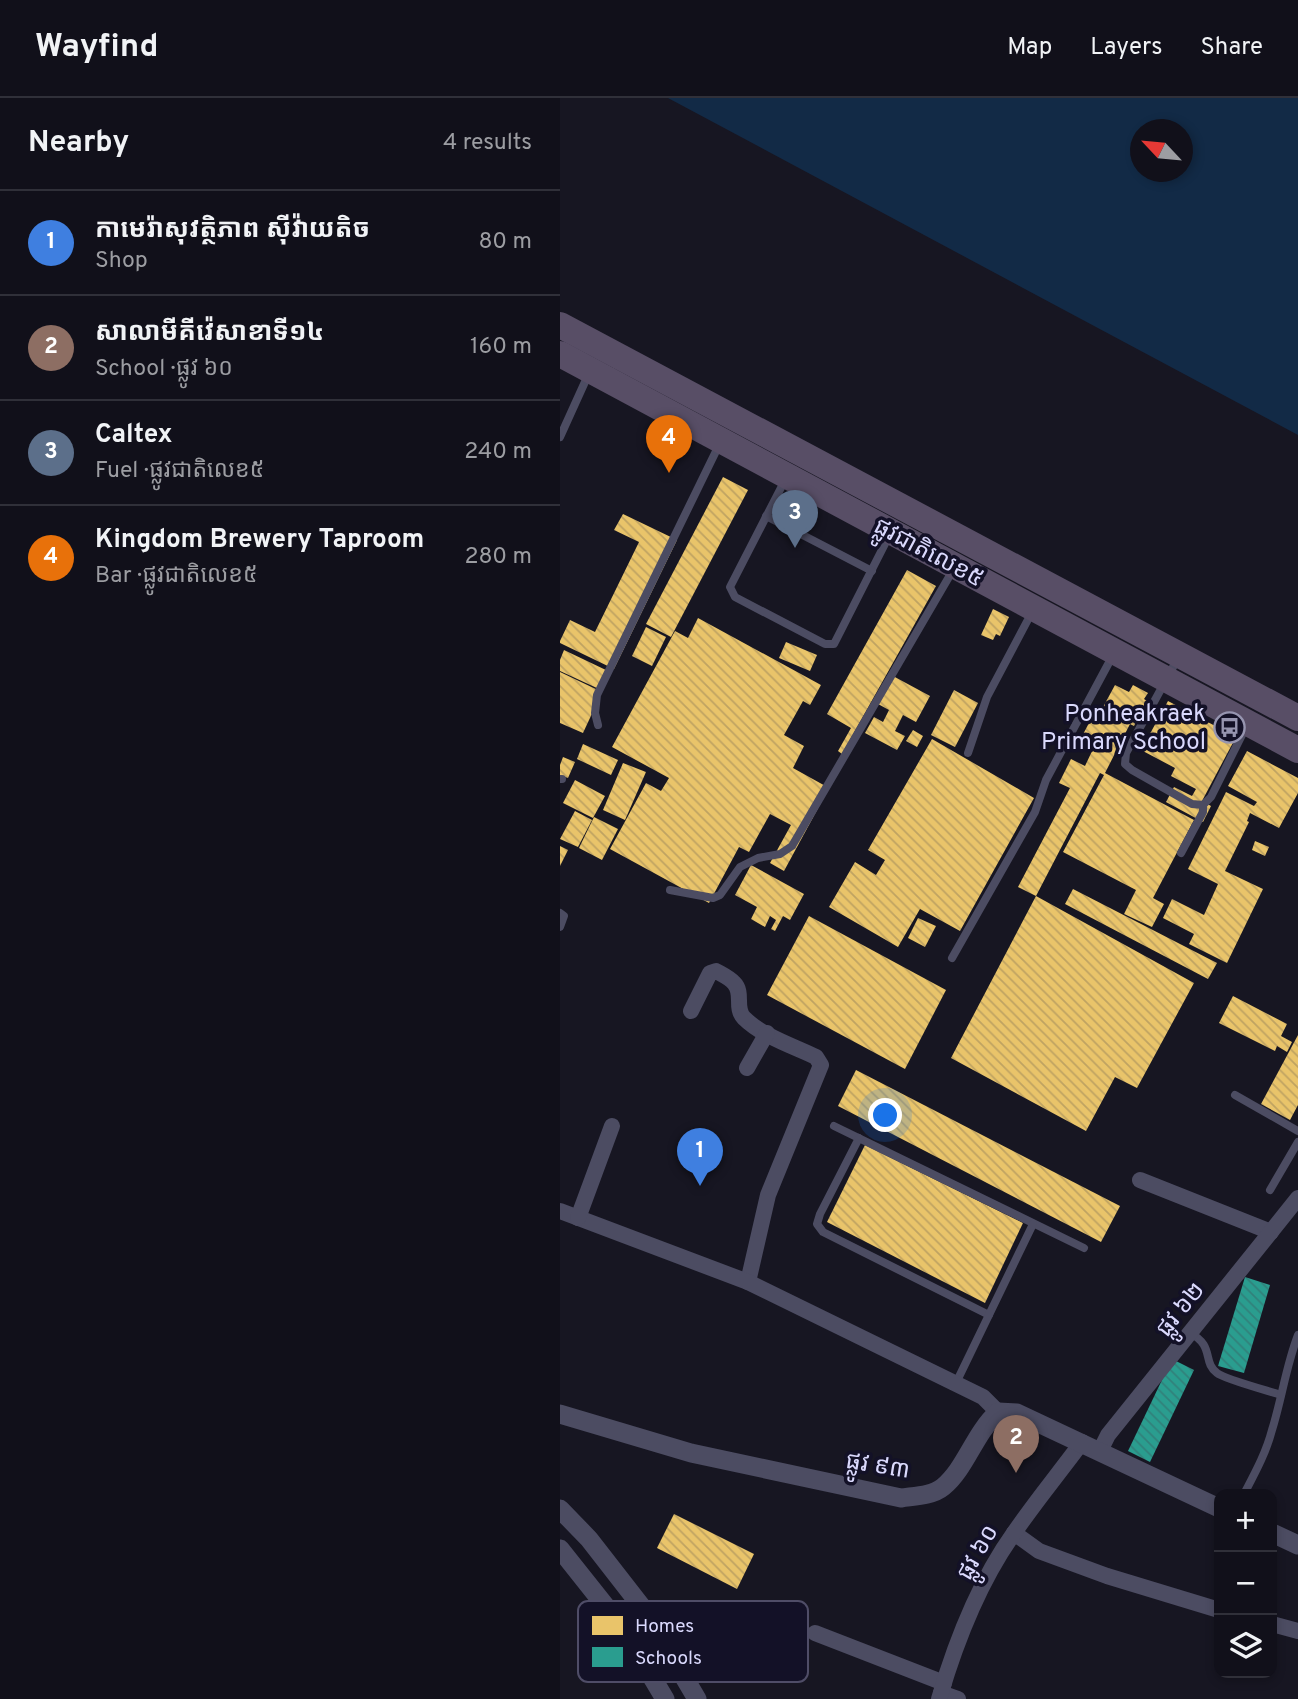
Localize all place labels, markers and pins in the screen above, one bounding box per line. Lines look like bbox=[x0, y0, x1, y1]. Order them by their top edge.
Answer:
pin: 4 bbox=[646, 415, 692, 473]
pin: 3 bbox=[772, 490, 818, 548]
place label: Ponheakraek Primary School bbox=[1041, 700, 1206, 758]
bus stop icon: Ponheakraek Primary School bbox=[1212, 710, 1246, 744]
pin: 1 bbox=[677, 1128, 723, 1186]
pin: 2 bbox=[993, 1415, 1039, 1473]

